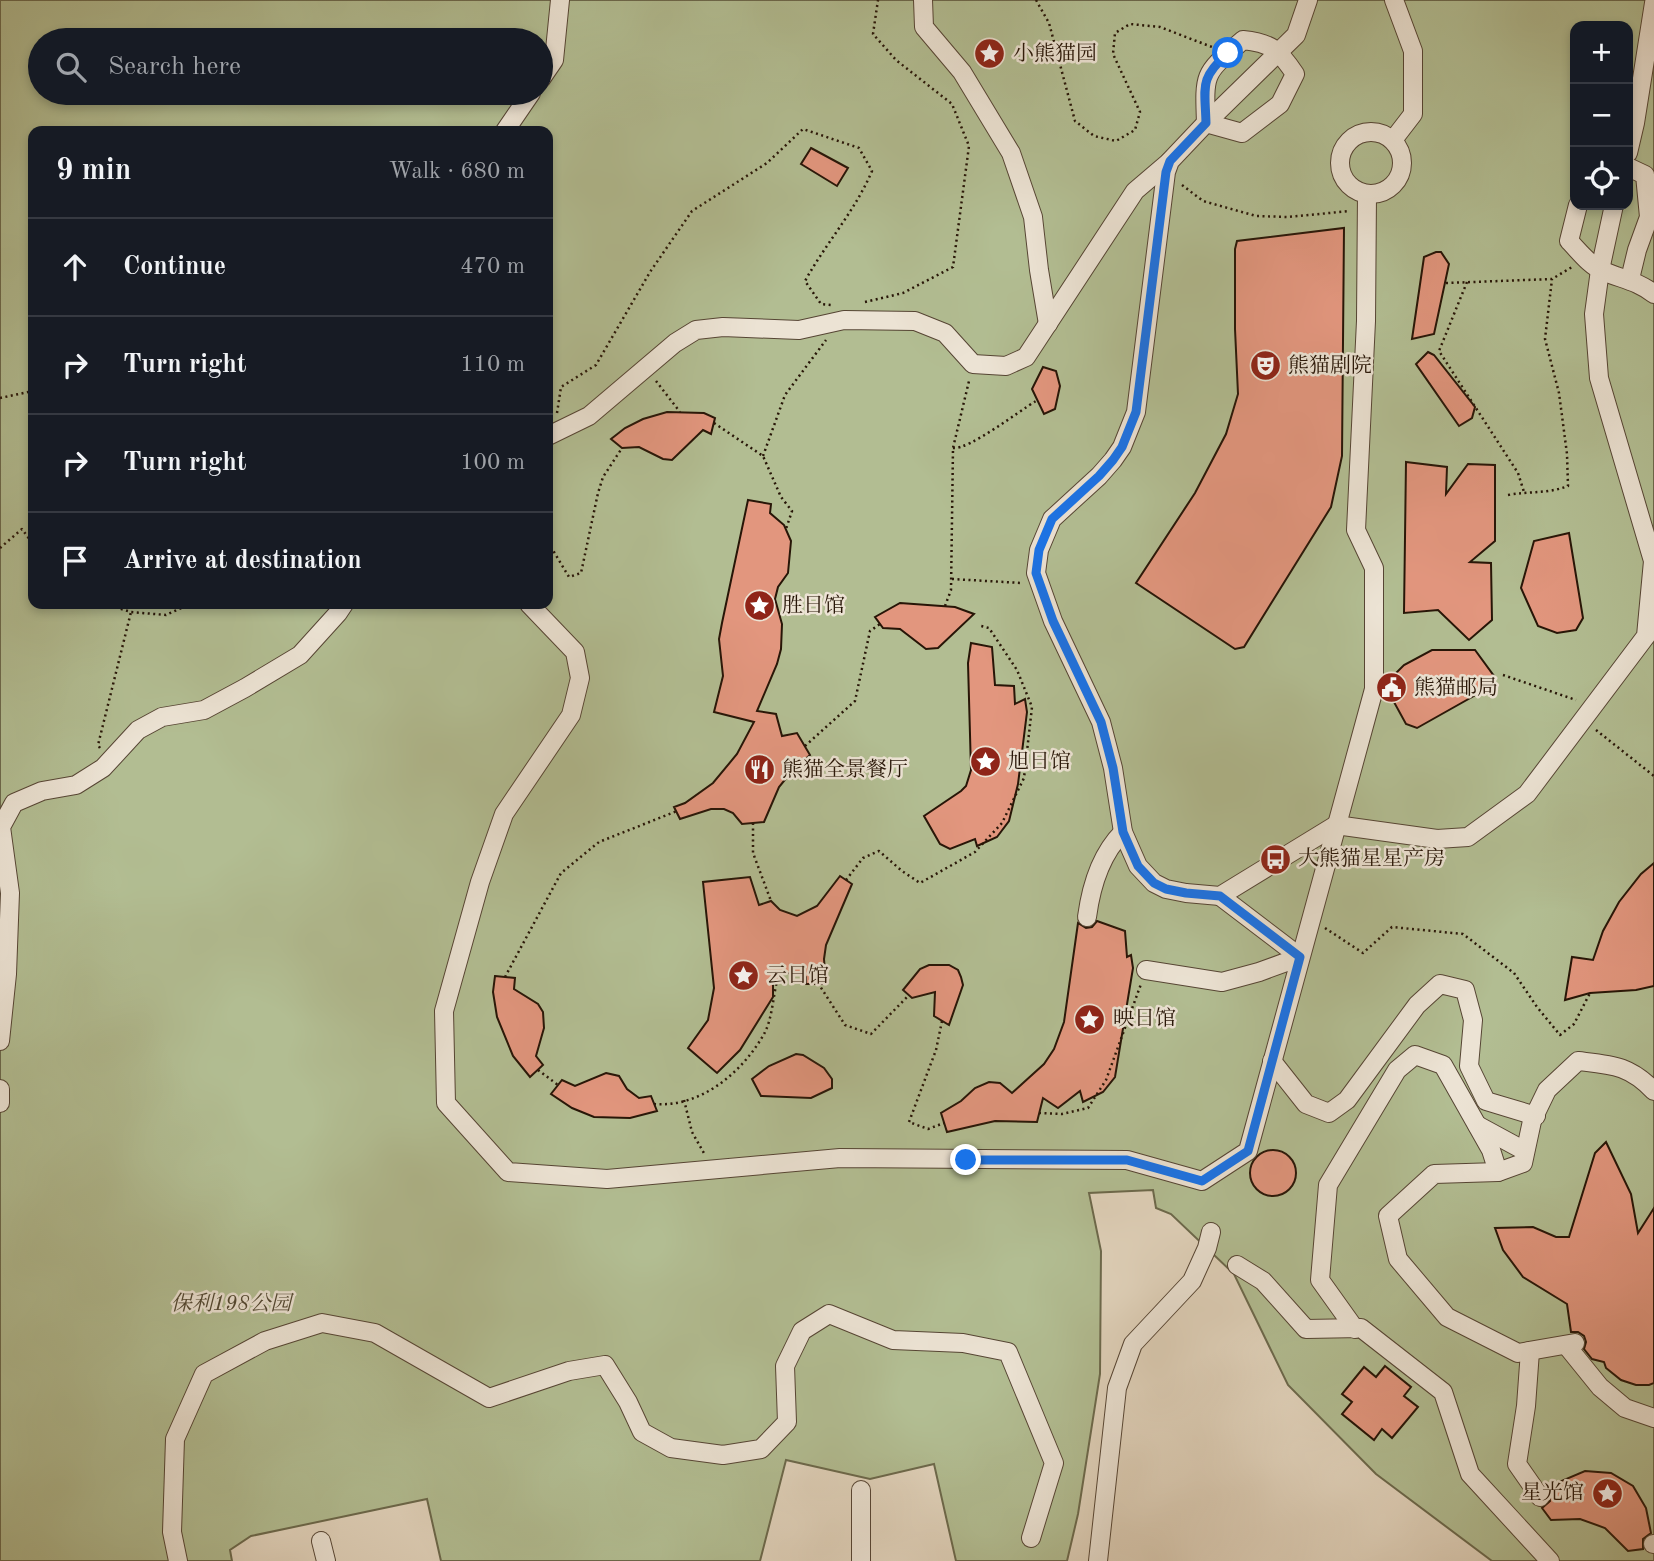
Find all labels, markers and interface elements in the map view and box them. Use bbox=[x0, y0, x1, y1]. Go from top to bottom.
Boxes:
map controls bbox=[1570, 21, 1633, 210]
button: + bbox=[1570, 21, 1633, 84]
search box bbox=[28, 28, 553, 105]
place icon: 小熊猫园 bbox=[973, 37, 1007, 71]
route start bbox=[1212, 37, 1243, 68]
place label: 小熊猫园 bbox=[1013, 42, 1097, 65]
icon: search bbox=[52, 48, 90, 86]
text: Search here bbox=[108, 54, 241, 80]
button: − bbox=[1570, 84, 1633, 147]
button: locate bbox=[1570, 147, 1633, 210]
text: 9 min bbox=[56, 156, 131, 186]
text: Walk · 680 m bbox=[389, 160, 525, 183]
icon: ahead bbox=[56, 248, 94, 286]
text: Continue bbox=[123, 254, 226, 280]
text: 470 m bbox=[460, 255, 525, 278]
icon: right bbox=[56, 346, 94, 384]
theatre icon: 熊猫剧院 bbox=[1248, 349, 1282, 383]
text: Turn right bbox=[123, 352, 246, 378]
text: 110 m bbox=[460, 353, 525, 376]
place label: 熊猫剧院 bbox=[1288, 354, 1372, 377]
icon: right bbox=[56, 444, 94, 482]
text: Turn right bbox=[123, 450, 246, 476]
text: 100 m bbox=[460, 451, 525, 474]
icon: arrive bbox=[56, 542, 94, 580]
text: Arrive at destination bbox=[123, 548, 362, 574]
place icon: 胜日馆 bbox=[742, 589, 776, 623]
place label: 胜日馆 bbox=[782, 594, 845, 617]
public building icon: 熊猫邮局 bbox=[1374, 671, 1408, 705]
place label: 熊猫邮局 bbox=[1414, 676, 1498, 699]
place icon: 旭日馆 bbox=[968, 745, 1002, 779]
place label: 旭日馆 bbox=[1008, 750, 1071, 773]
restaurant icon: 熊猫全景餐厅 bbox=[742, 753, 776, 787]
place label: 熊猫全景餐厅 bbox=[782, 758, 908, 781]
bus stop icon: 大熊猫星星产房 bbox=[1258, 842, 1292, 876]
place label: 大熊猫星星产房 bbox=[1298, 847, 1445, 870]
place icon: 云日馆 bbox=[726, 959, 760, 993]
place label: 云日馆 bbox=[766, 964, 829, 987]
place icon: 映日馆 bbox=[1073, 1002, 1107, 1036]
place label: 映日馆 bbox=[1113, 1007, 1176, 1030]
route end bbox=[950, 1144, 981, 1175]
park label: 保利198公园 bbox=[171, 1292, 294, 1315]
place icon: 星光馆 bbox=[1590, 1476, 1624, 1510]
place label: 星光馆 bbox=[1521, 1481, 1584, 1504]

